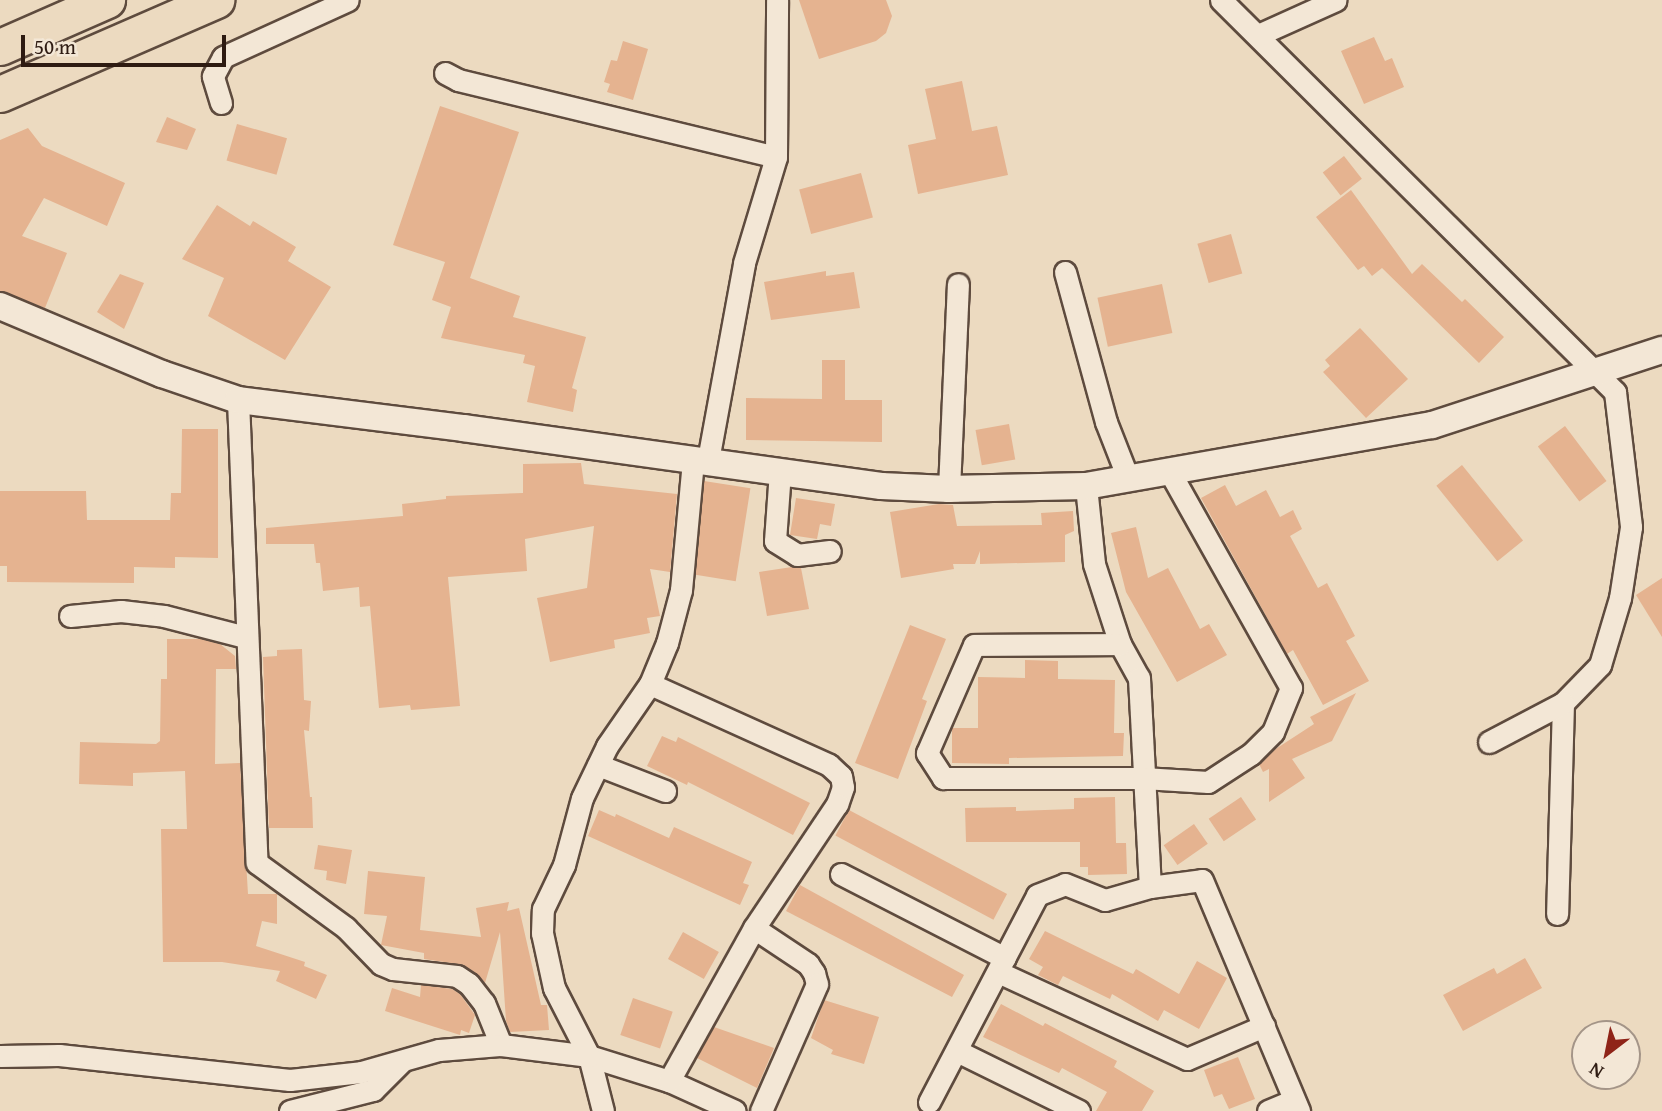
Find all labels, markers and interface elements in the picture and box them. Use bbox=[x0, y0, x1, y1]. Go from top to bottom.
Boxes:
scale bar bbox=[24, 21, 229, 65]
text: 50 m bbox=[34, 31, 76, 62]
north arrow bbox=[1571, 1020, 1641, 1090]
text: N bbox=[1583, 1056, 1609, 1086]

